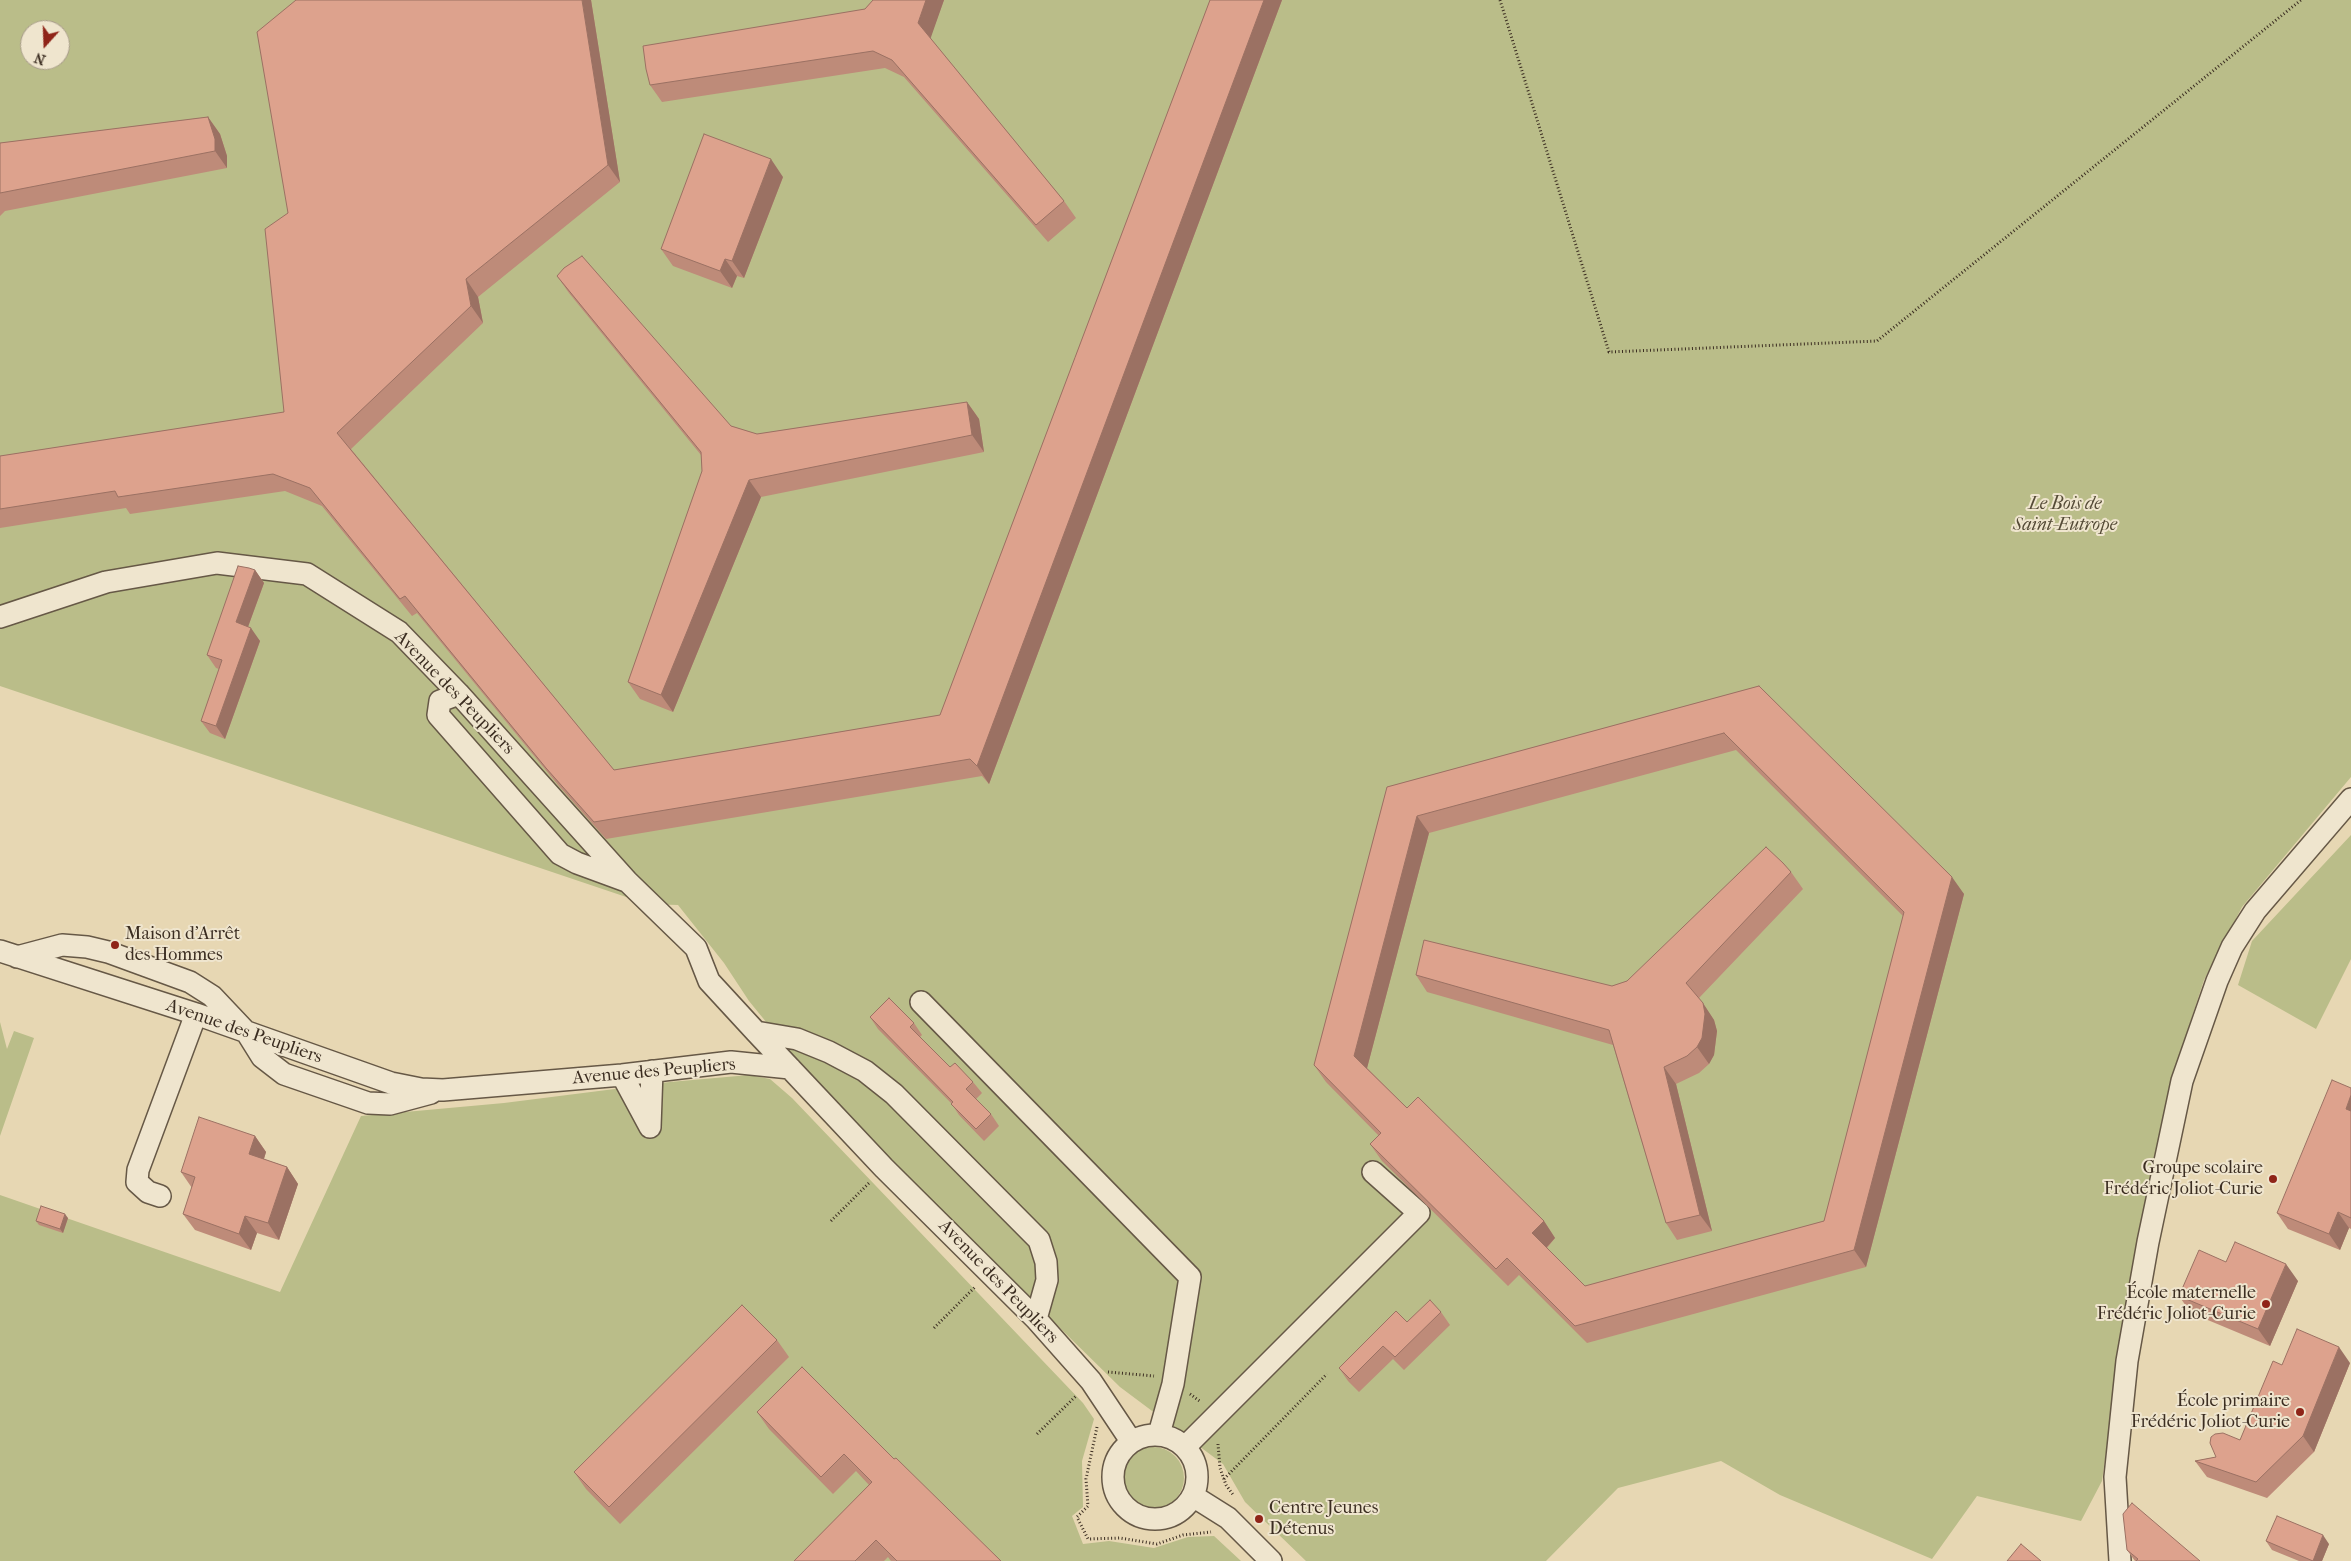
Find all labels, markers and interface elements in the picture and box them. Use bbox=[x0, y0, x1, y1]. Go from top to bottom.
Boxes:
north arrow bbox=[20, 20, 70, 70]
text: N bbox=[32, 49, 48, 68]
park label: Le Bois de Saint-Eutrope bbox=[2013, 494, 2117, 536]
street label: Avenue des Peupliers bbox=[389, 627, 519, 759]
place label: Maison d'Arrêt des Hommes bbox=[125, 924, 240, 966]
marker: Maison d'Arrêt des Hommes bbox=[109, 939, 121, 951]
street label: Avenue des Peupliers bbox=[163, 995, 325, 1069]
street label: Avenue des Peupliers bbox=[572, 1054, 736, 1090]
place label: Groupe scolaire Frédéric Joliot-Curie bbox=[2104, 1158, 2263, 1200]
marker: Groupe scolaire Frédéric Joliot-Curie bbox=[2267, 1173, 2279, 1185]
street label: Avenue des Peupliers bbox=[933, 1216, 1063, 1348]
place label: École maternelle Frédéric Joliot-Curie bbox=[2097, 1283, 2256, 1326]
marker: École maternelle Frédéric Joliot-Curie bbox=[2260, 1298, 2272, 1310]
place label: École primaire Frédéric Joliot-Curie bbox=[2131, 1391, 2290, 1434]
marker: École primaire Frédéric Joliot-Curie bbox=[2294, 1406, 2306, 1418]
place label: Centre Jeunes Détenus bbox=[1269, 1498, 1378, 1540]
marker: Centre Jeunes Détenus bbox=[1253, 1513, 1265, 1525]

